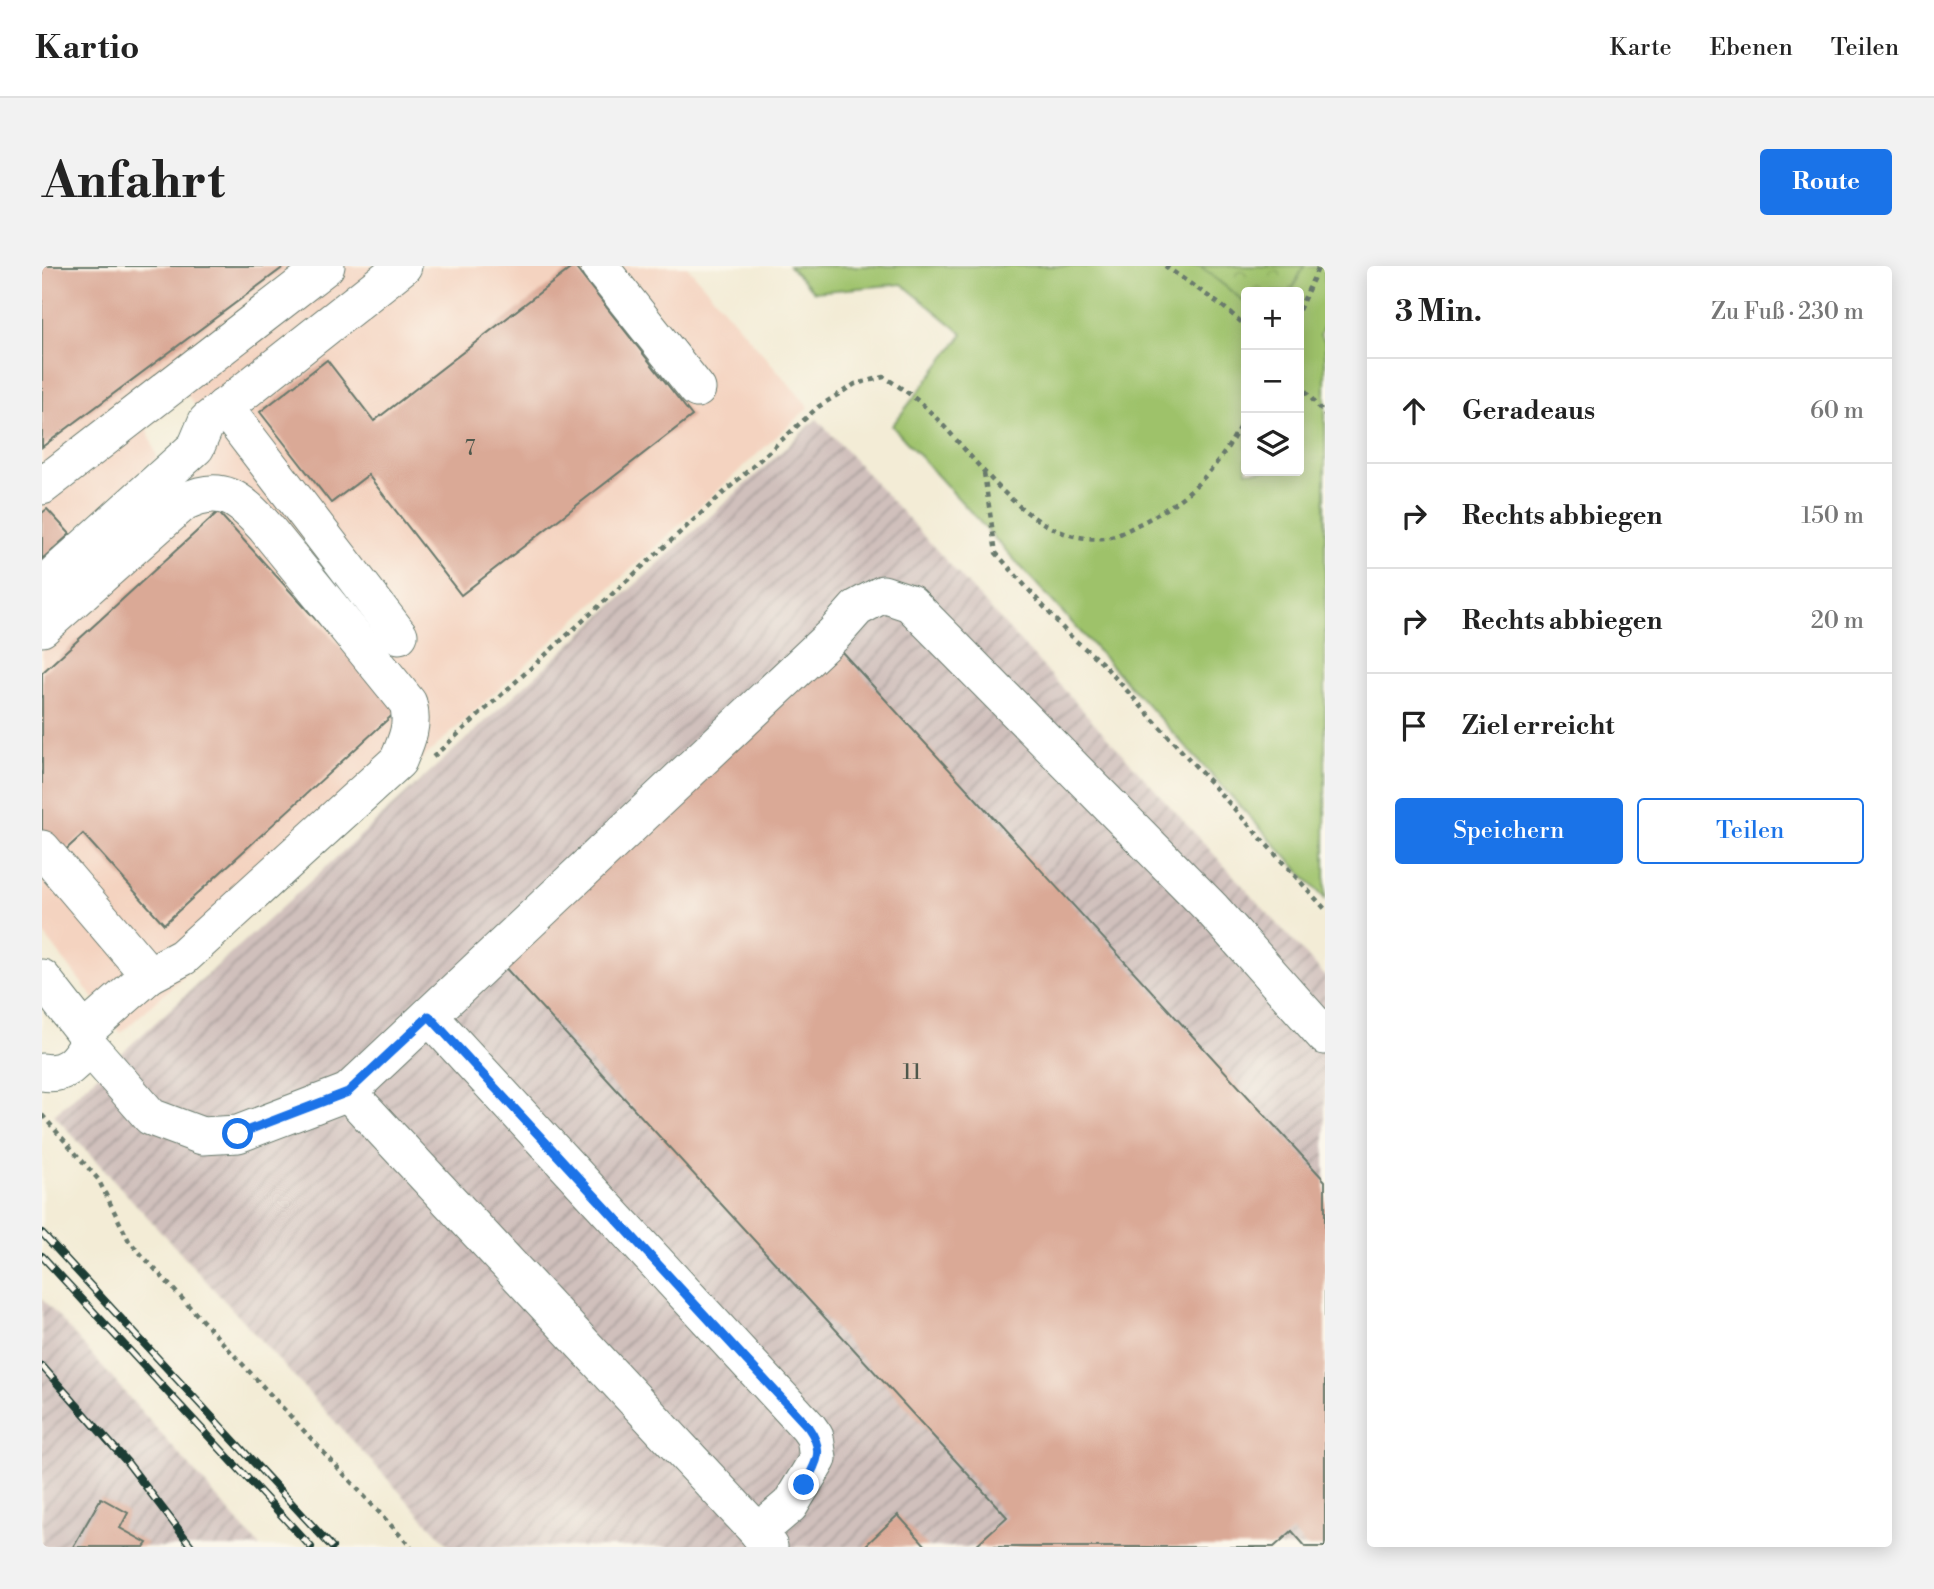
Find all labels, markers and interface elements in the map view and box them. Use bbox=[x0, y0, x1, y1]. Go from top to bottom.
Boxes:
text: Kartio bbox=[35, 28, 139, 69]
text: Karte bbox=[1610, 33, 1672, 63]
text: Ebenen bbox=[1710, 33, 1793, 63]
text: Teilen bbox=[1831, 33, 1899, 63]
button: Route bbox=[1760, 149, 1892, 215]
text: Anfahrt bbox=[42, 152, 225, 213]
map controls bbox=[1241, 287, 1304, 476]
button: + bbox=[1241, 287, 1304, 350]
text: 3 Min. bbox=[1395, 293, 1482, 331]
text: Zu Fuß · 230 m bbox=[1711, 298, 1864, 326]
button: − bbox=[1241, 350, 1304, 413]
icon: ahead bbox=[1395, 392, 1433, 430]
text: Geradeaus bbox=[1462, 395, 1595, 427]
text: 60 m bbox=[1810, 397, 1864, 425]
button: layers bbox=[1241, 413, 1304, 476]
house number: 7 bbox=[465, 436, 476, 462]
icon: right bbox=[1395, 497, 1433, 535]
text: Rechts abbiegen bbox=[1462, 500, 1662, 532]
text: 150 m bbox=[1801, 502, 1864, 530]
icon: right bbox=[1395, 602, 1433, 640]
text: Rechts abbiegen bbox=[1462, 605, 1662, 637]
text: 20 m bbox=[1811, 607, 1864, 635]
icon: arrive bbox=[1395, 707, 1433, 745]
text: Ziel erreicht bbox=[1462, 710, 1614, 742]
button: Speichern bbox=[1395, 798, 1623, 864]
button: Teilen bbox=[1637, 798, 1864, 864]
house number: 11 bbox=[903, 1060, 921, 1086]
route start bbox=[222, 1118, 253, 1149]
route end bbox=[788, 1469, 819, 1500]

